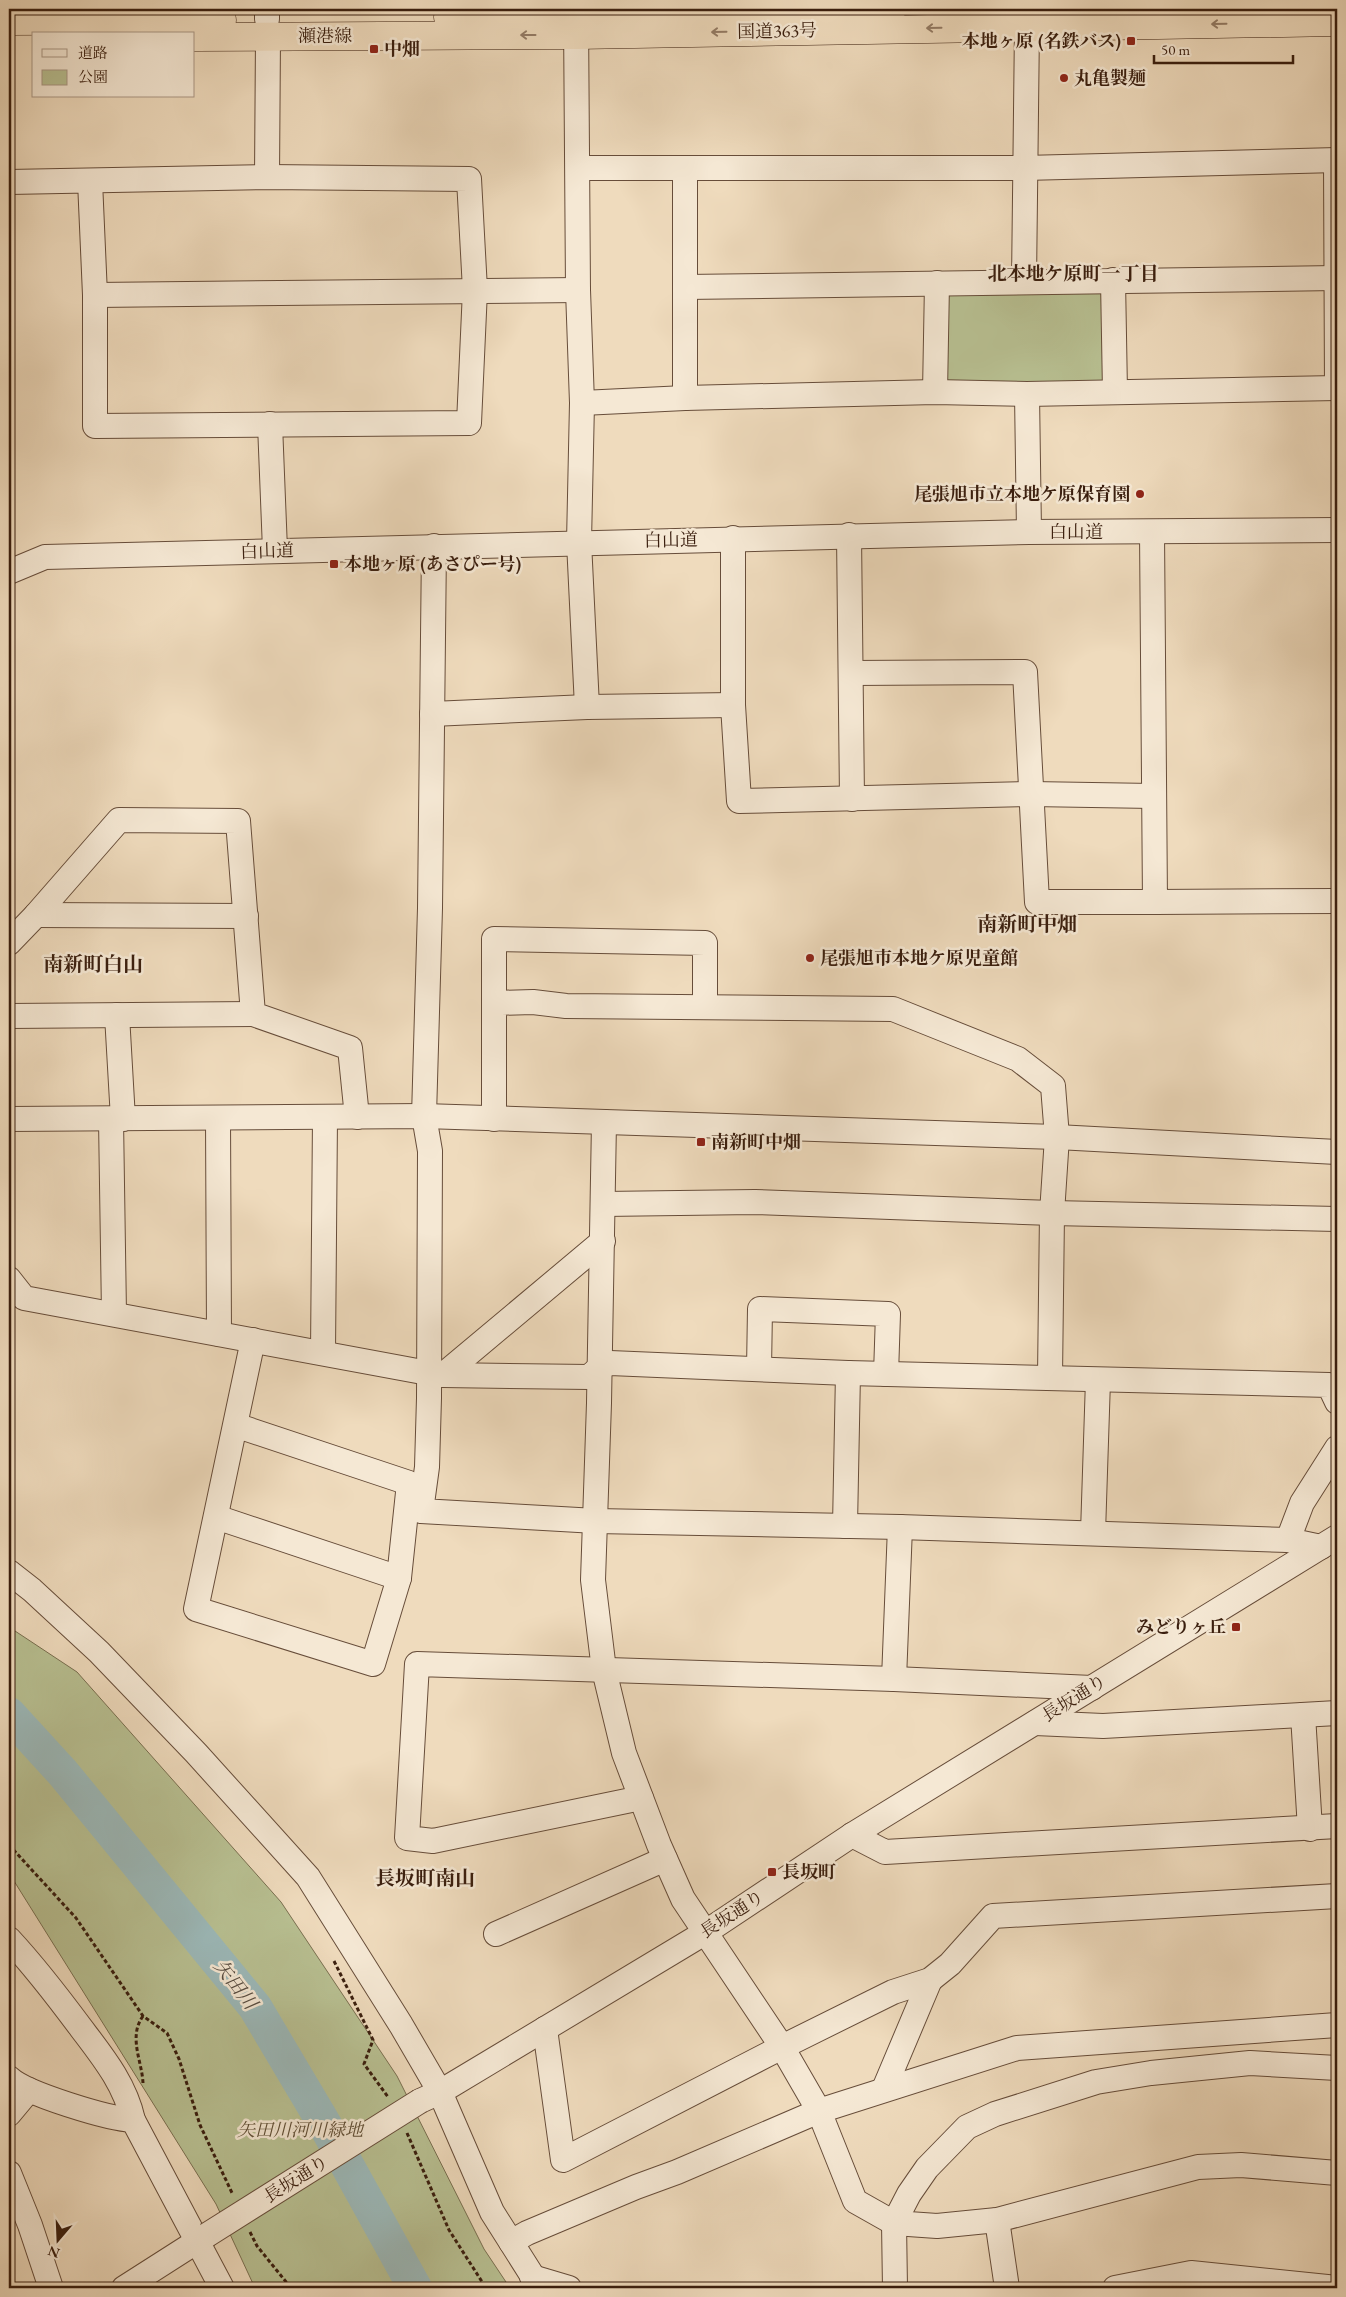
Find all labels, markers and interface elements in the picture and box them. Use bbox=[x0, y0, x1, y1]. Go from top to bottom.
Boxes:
street label: 国道363号 bbox=[737, 18, 817, 43]
one-way arrow bbox=[1211, 19, 1227, 29]
one-way arrow bbox=[926, 23, 942, 33]
street label: 瀬港線 bbox=[298, 24, 352, 47]
one-way arrow bbox=[711, 27, 727, 37]
place label: 本地ヶ原 (名鉄バス) bbox=[962, 29, 1121, 52]
one-way arrow bbox=[520, 30, 536, 40]
legend bbox=[32, 32, 195, 98]
scale bar bbox=[1154, 32, 1292, 64]
marker: 本地ヶ原 (名鉄バス) bbox=[1125, 35, 1137, 47]
place label: 中畑 bbox=[384, 37, 420, 60]
text: 50 m bbox=[1161, 40, 1190, 59]
text: 道路 bbox=[78, 43, 108, 62]
marker: 中畑 bbox=[368, 43, 380, 55]
place label: 丸亀製麺 bbox=[1074, 66, 1146, 89]
text: 公園 bbox=[78, 67, 108, 86]
marker: 丸亀製麺 bbox=[1058, 72, 1070, 84]
district label: 北本地ケ原町一丁目 bbox=[987, 261, 1159, 286]
place label: 尾張旭市立本地ケ原保育園 bbox=[914, 482, 1130, 505]
marker: 尾張旭市立本地ケ原保育園 bbox=[1134, 488, 1146, 500]
street label: 白山道 bbox=[1049, 520, 1103, 543]
street label: 白山道 bbox=[644, 528, 698, 551]
street label: 白山道 bbox=[240, 538, 294, 563]
place label: 本地ヶ原 (あさぴー号) bbox=[344, 552, 521, 575]
marker: 本地ヶ原 (あさぴー号) bbox=[328, 558, 340, 570]
district label: 南新町中畑 bbox=[977, 911, 1077, 937]
place label: 尾張旭市本地ケ原児童館 bbox=[820, 946, 1018, 969]
district label: 南新町白山 bbox=[43, 951, 143, 977]
marker: 尾張旭市本地ケ原児童館 bbox=[804, 952, 816, 964]
place label: 南新町中畑 bbox=[711, 1130, 801, 1153]
marker: 南新町中畑 bbox=[695, 1136, 707, 1148]
place label: みどりヶ丘 bbox=[1136, 1615, 1226, 1638]
marker: みどりヶ丘 bbox=[1230, 1621, 1242, 1633]
street label: 長坂通り bbox=[1037, 1669, 1110, 1726]
place label: 長坂町 bbox=[782, 1860, 836, 1883]
district label: 長坂町南山 bbox=[375, 1865, 475, 1891]
marker: 長坂町 bbox=[766, 1866, 778, 1878]
street label: 長坂通り bbox=[695, 1884, 768, 1943]
water label: 矢田川 bbox=[208, 1954, 264, 2016]
park label: 矢田川河川緑地 bbox=[237, 2118, 365, 2141]
street label: 長坂通り bbox=[259, 2150, 332, 2207]
north arrow bbox=[32, 2214, 82, 2264]
text: N bbox=[45, 2242, 62, 2263]

